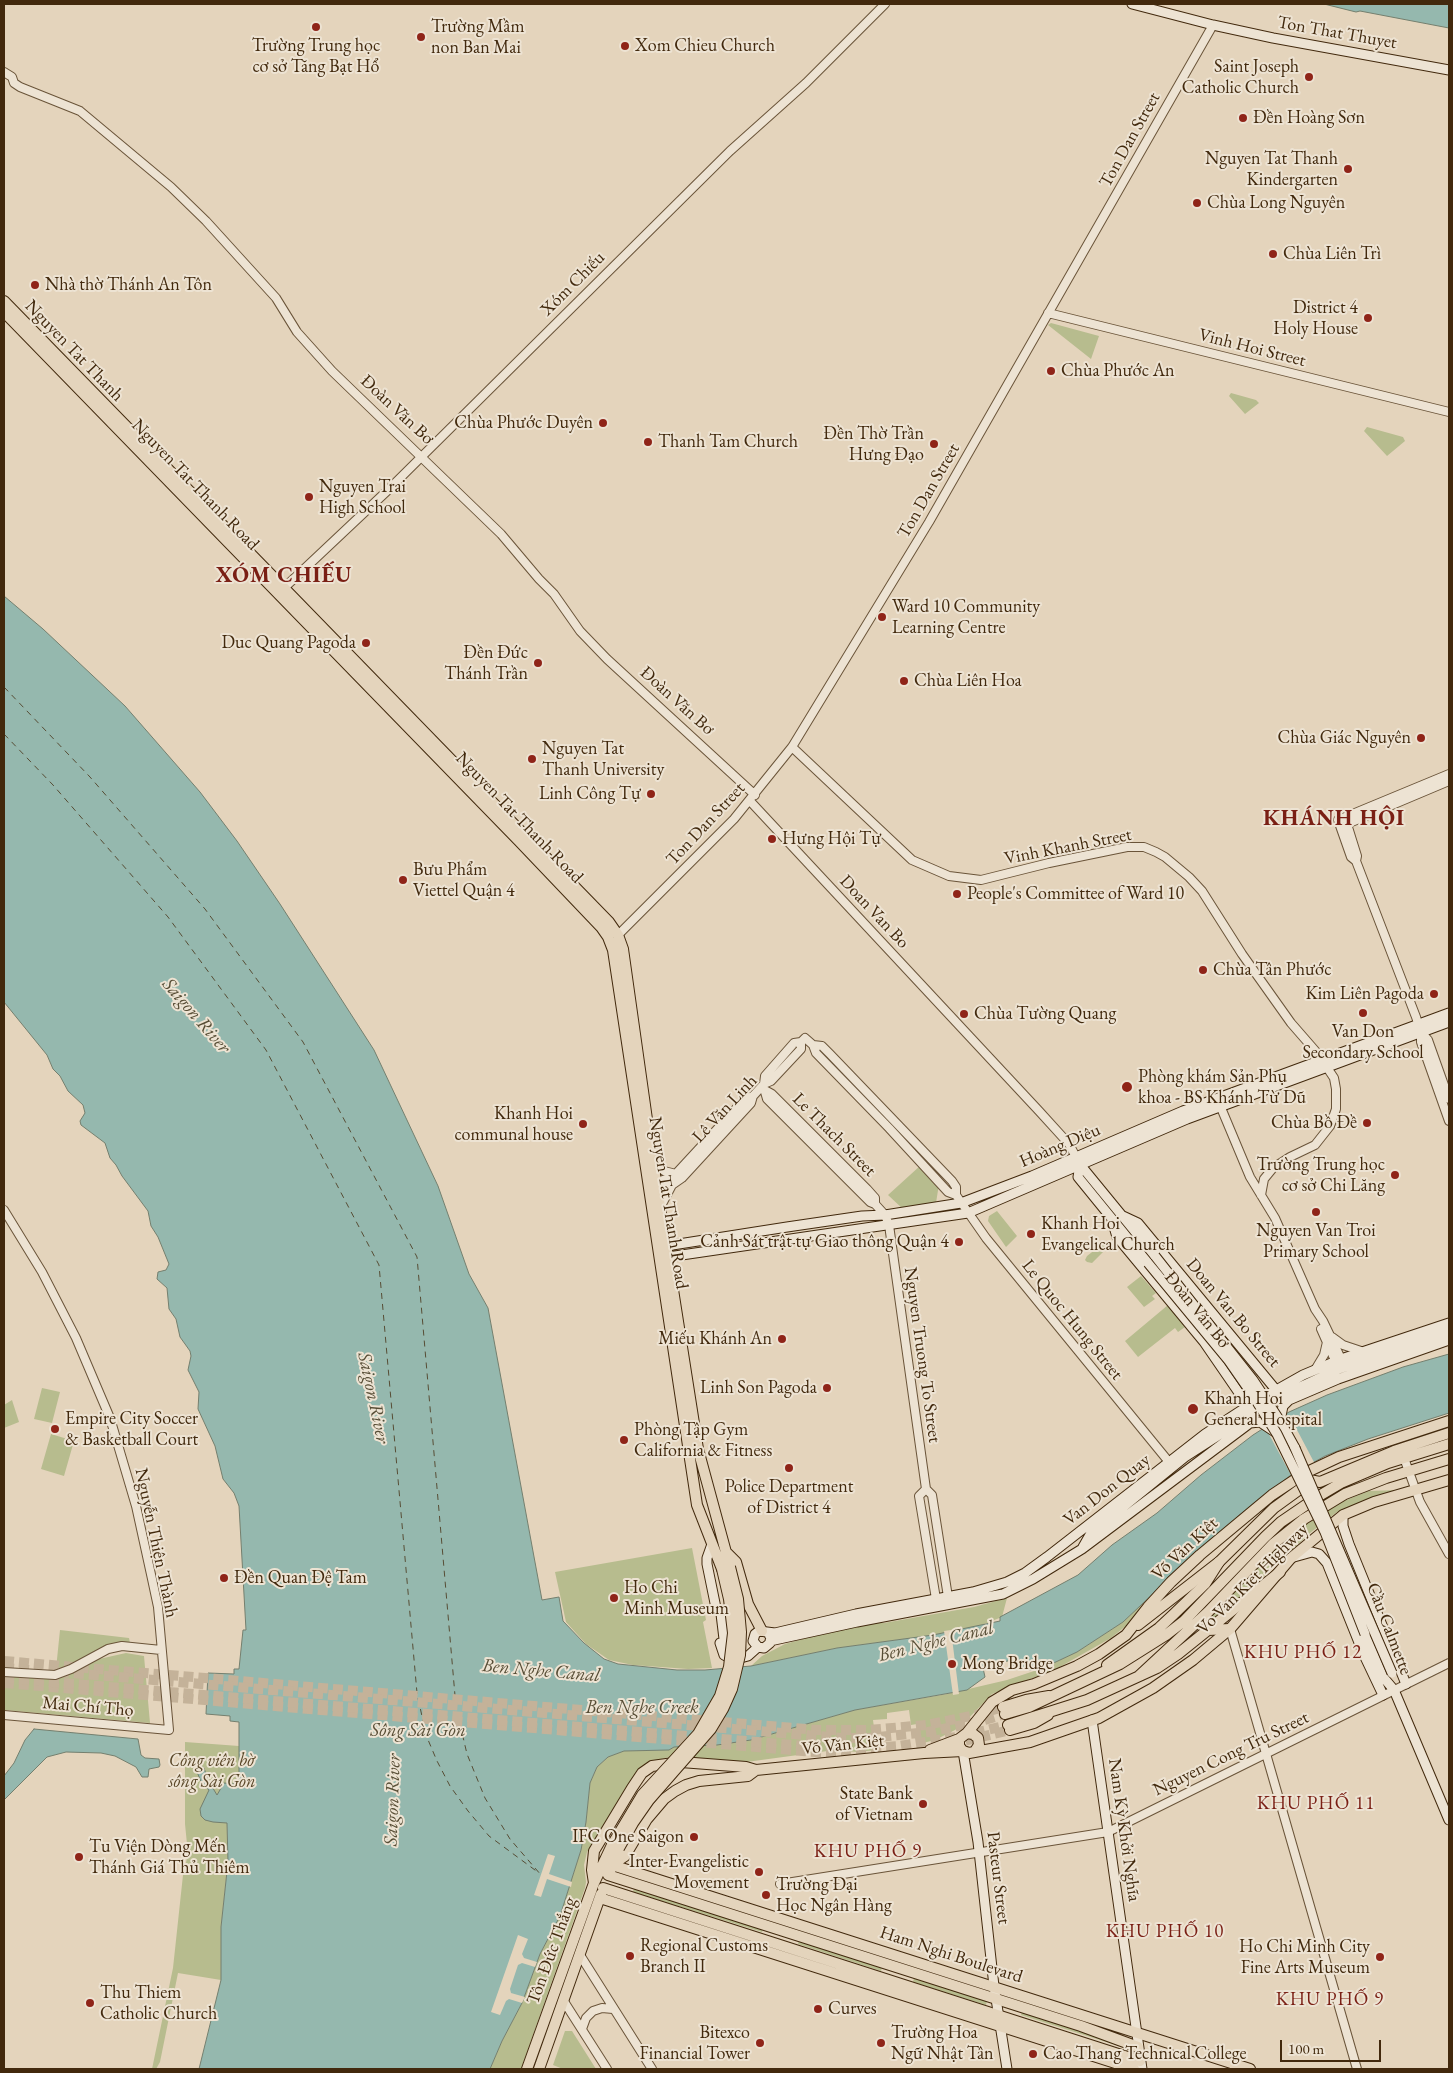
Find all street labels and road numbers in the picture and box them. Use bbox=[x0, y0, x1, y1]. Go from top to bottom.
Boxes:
street label: Ton That Thuyet bbox=[1276, 12, 1398, 54]
street label: Ton Dan Street bbox=[1095, 89, 1165, 191]
street label: Xóm Chiếu bbox=[536, 247, 610, 321]
street label: Nguyen Tat Thanh bbox=[20, 296, 128, 406]
street label: Vinh Hoi Street bbox=[1196, 324, 1308, 372]
street label: Đoàn Văn Bơ bbox=[356, 371, 438, 449]
street label: Nguyen Tat Thanh Road bbox=[127, 415, 263, 555]
street label: Ton Dan Street bbox=[893, 440, 965, 542]
street label: Đoàn Văn Bơ bbox=[635, 662, 719, 740]
street label: Nguyen Tat Thanh Road bbox=[451, 748, 587, 888]
street label: Ton Dan Street bbox=[662, 778, 750, 870]
street label: Vinh Khanh Street bbox=[1003, 824, 1133, 870]
street label: Doan Van Bo bbox=[835, 871, 913, 953]
street label: Lê Văn Linh bbox=[688, 1070, 762, 1148]
street label: Le Thach Street bbox=[788, 1089, 880, 1181]
street label: Nguyen Tat Thanh Road bbox=[644, 1115, 692, 1291]
street label: Hoàng Diệu bbox=[1016, 1119, 1104, 1173]
street label: Doan Van Bo Street bbox=[1181, 1254, 1285, 1372]
street label: Le Quoc Hung Street bbox=[1017, 1255, 1127, 1385]
street label: Nguyen Truong To Street bbox=[899, 1266, 945, 1444]
street label: Đoàn Văn Bơ bbox=[1159, 1267, 1235, 1353]
street label: Van Don Quay bbox=[1059, 1449, 1155, 1531]
street label: Nguyễn Thiện Thành bbox=[130, 1466, 182, 1620]
street label: Võ Văn Kiệt bbox=[1147, 1513, 1223, 1585]
street label: Vo Van Kiet Highway bbox=[1193, 1519, 1313, 1639]
street label: Cầu Calmette bbox=[1362, 1580, 1416, 1678]
street label: Mai Chí Thọ bbox=[42, 1692, 134, 1722]
street label: Nguyen Cong Tru Street bbox=[1150, 1707, 1312, 1801]
street label: Võ Văn Kiệt bbox=[801, 1730, 885, 1760]
street label: Nam Kỳ Khởi Nghĩa bbox=[1103, 1757, 1145, 1903]
street label: Pasteur Street bbox=[982, 1830, 1014, 1926]
street label: Tôn Ðức Thắng bbox=[523, 1894, 581, 2008]
street label: Ham Nghi Boulevard bbox=[877, 1922, 1025, 1988]

